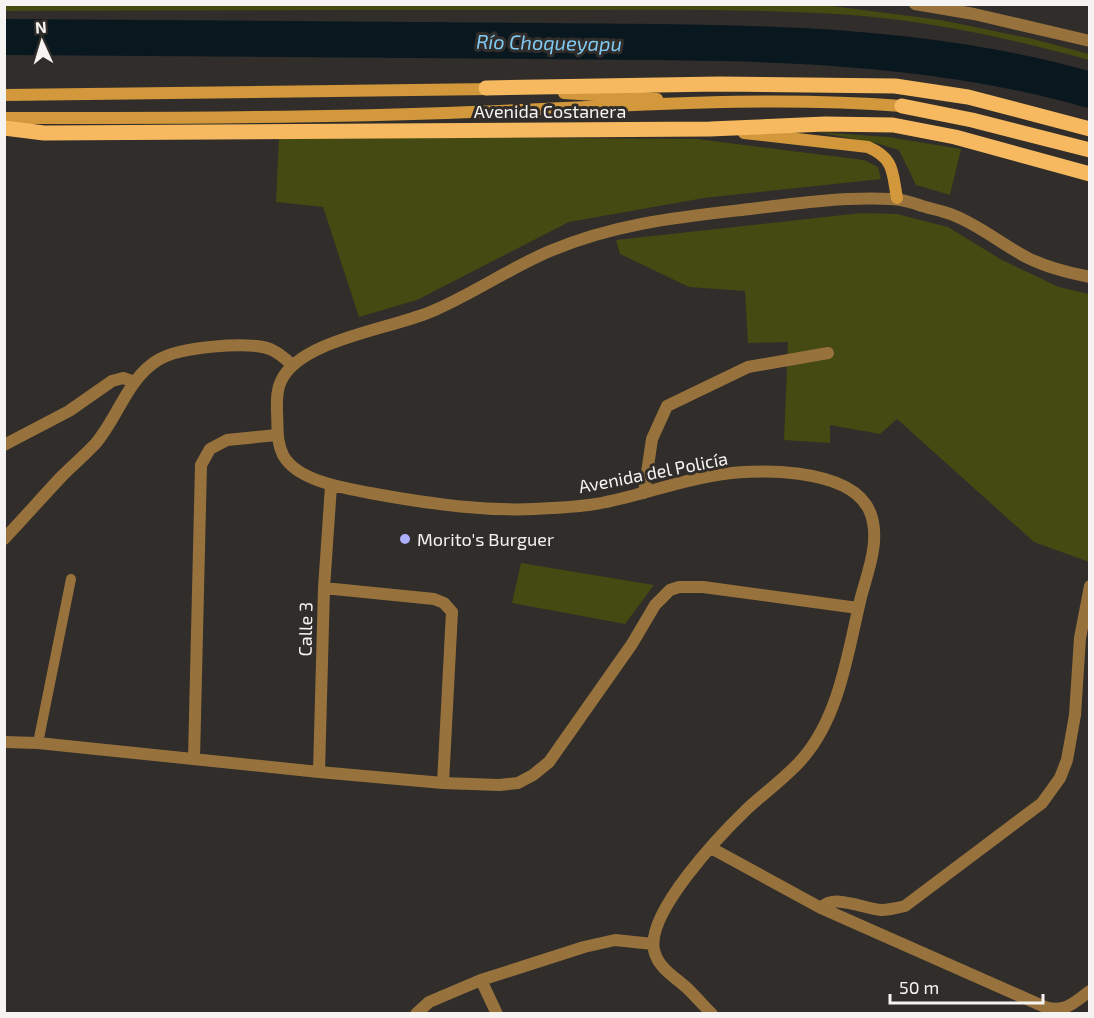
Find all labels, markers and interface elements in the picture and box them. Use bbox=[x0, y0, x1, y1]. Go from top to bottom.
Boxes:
north arrow bbox=[12, 12, 72, 72]
text: N bbox=[34, 17, 47, 36]
water label: Río Choqueyapu bbox=[476, 29, 622, 56]
street label: Avenida Costanera bbox=[474, 100, 626, 122]
street label: Avenida del Policía bbox=[576, 447, 730, 497]
place label: Morito's Burguer bbox=[417, 528, 554, 550]
marker: Morito's Burguer bbox=[398, 532, 412, 546]
street label: Calle 3 bbox=[294, 602, 316, 656]
scale bar bbox=[890, 967, 1043, 1005]
text: 50 m bbox=[899, 976, 939, 998]

